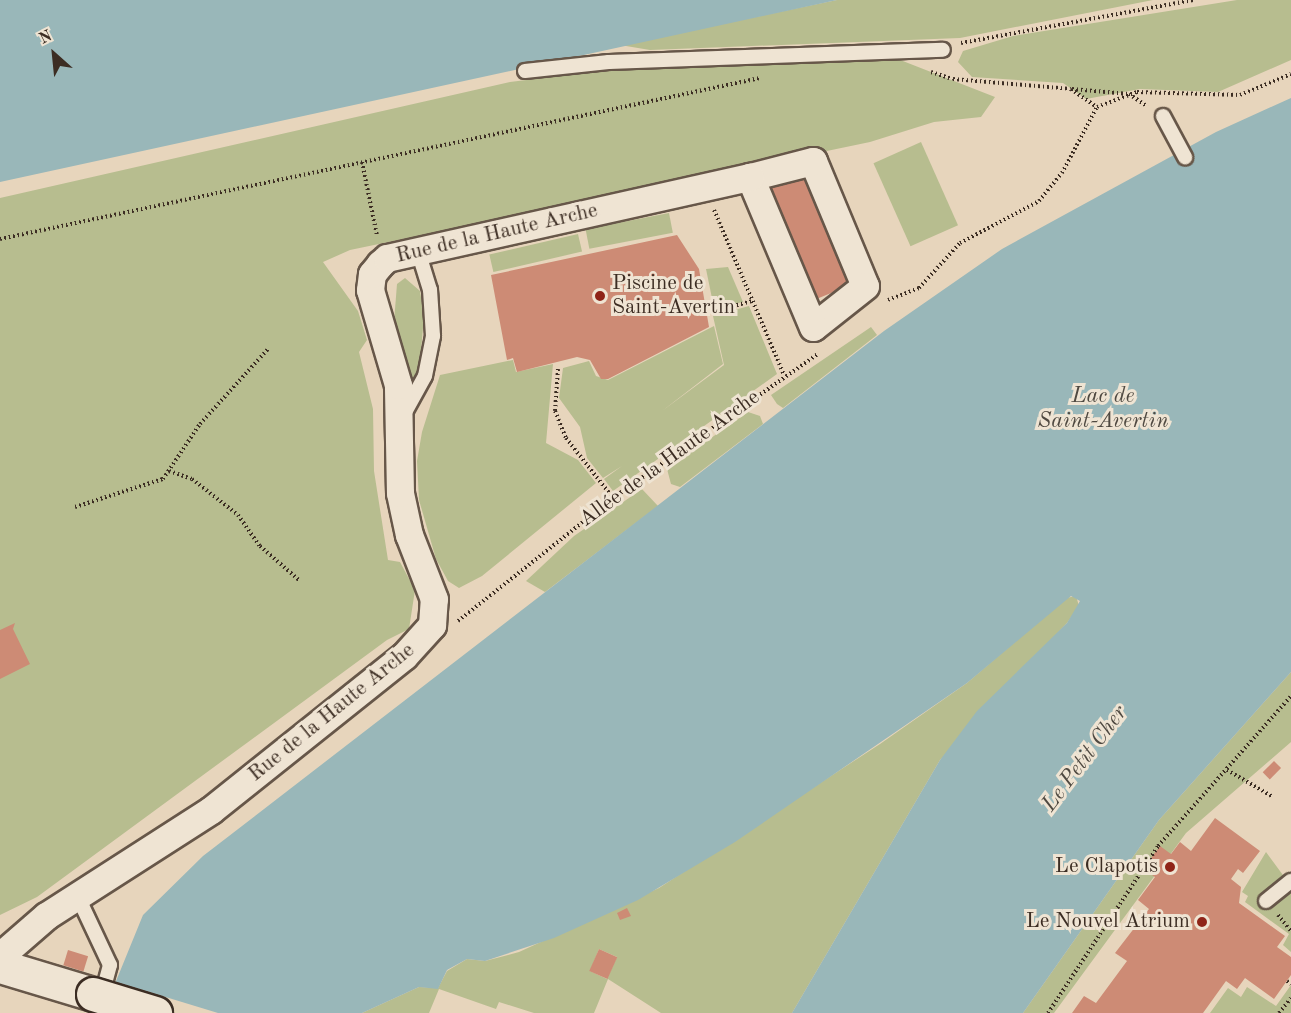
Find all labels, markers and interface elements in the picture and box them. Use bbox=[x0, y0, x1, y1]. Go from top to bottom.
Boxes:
north arrow bbox=[24, 24, 84, 84]
text: N bbox=[37, 28, 55, 48]
street label: Rue de la Haute Arche bbox=[394, 199, 600, 269]
place label: Piscine de Saint-Avertin bbox=[612, 271, 735, 321]
marker: Piscine de Saint-Avertin bbox=[593, 289, 607, 303]
water label: Lac de Saint-Avertin bbox=[1038, 383, 1168, 434]
street label: Allée de la Haute Arche bbox=[575, 385, 765, 533]
street label: Rue de la Haute Arche bbox=[244, 638, 420, 788]
water label: Le Petit Cher bbox=[1037, 701, 1133, 817]
place label: Le Clapotis bbox=[1055, 854, 1158, 880]
marker: Le Clapotis bbox=[1163, 860, 1177, 874]
place label: Le Nouvel Atrium bbox=[1026, 909, 1190, 935]
marker: Le Nouvel Atrium bbox=[1195, 915, 1209, 929]

